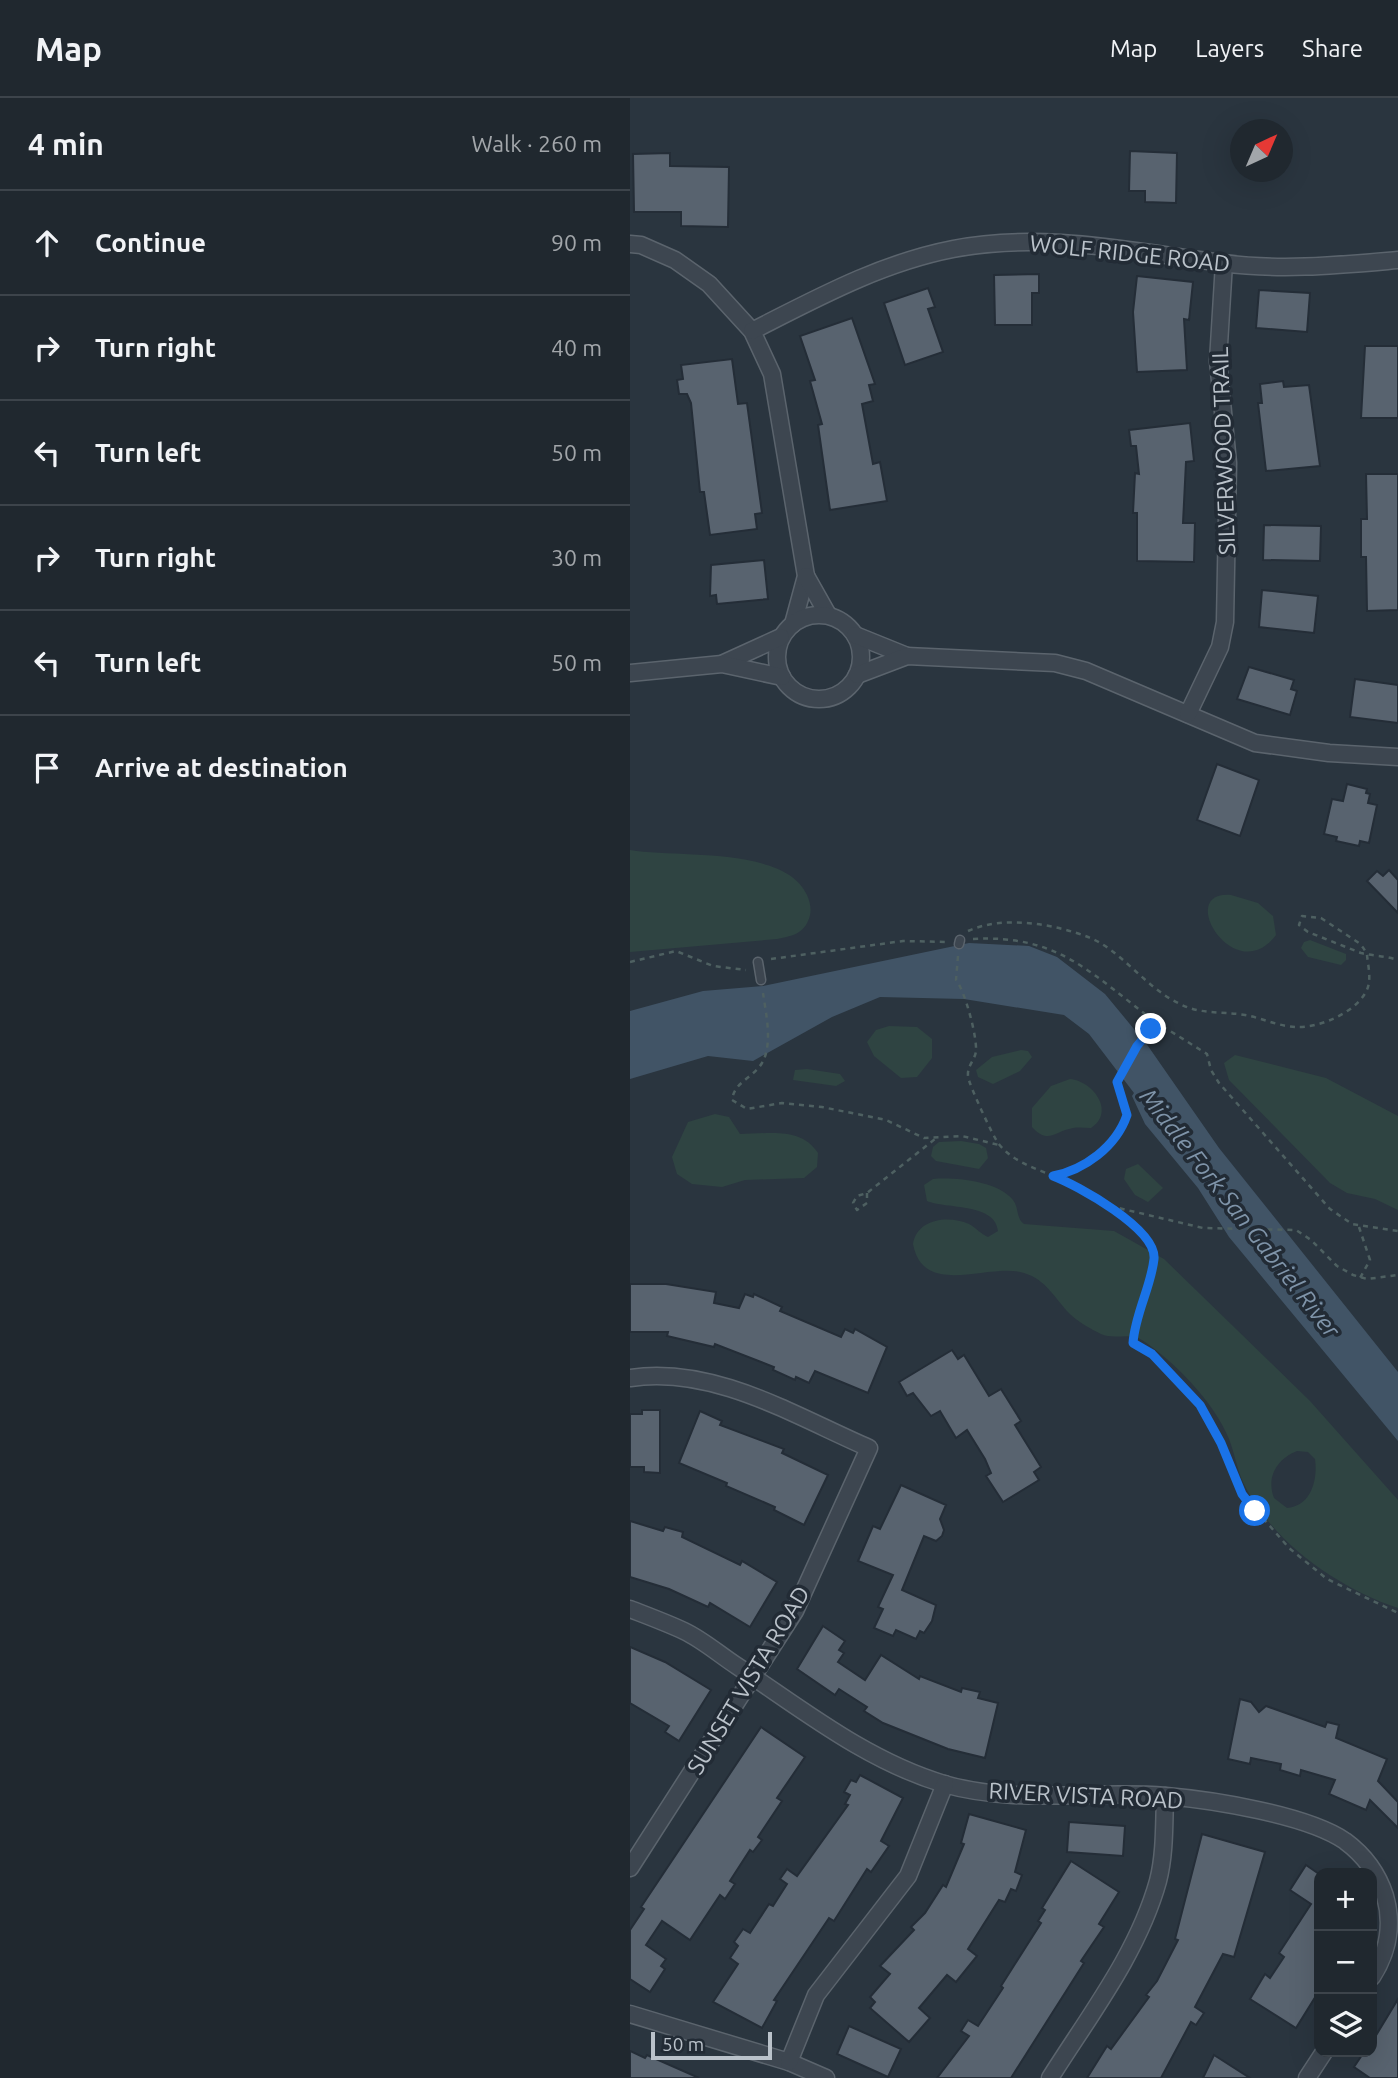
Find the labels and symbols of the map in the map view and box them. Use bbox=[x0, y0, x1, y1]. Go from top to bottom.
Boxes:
north arrow bbox=[1230, 119, 1293, 182]
street label: WOLF RIDGE ROAD bbox=[1029, 230, 1231, 276]
street label: SILVERWOOD TRAIL bbox=[1207, 346, 1239, 555]
route end bbox=[1135, 1013, 1166, 1044]
water label: Middle Fork San Gabriel River bbox=[1134, 1083, 1346, 1343]
route start bbox=[1239, 1495, 1270, 1526]
street label: SUNSET VISTA ROAD bbox=[682, 1582, 814, 1778]
street label: RIVER VISTA ROAD bbox=[988, 1777, 1184, 1813]
scale bar bbox=[651, 2029, 772, 2061]

